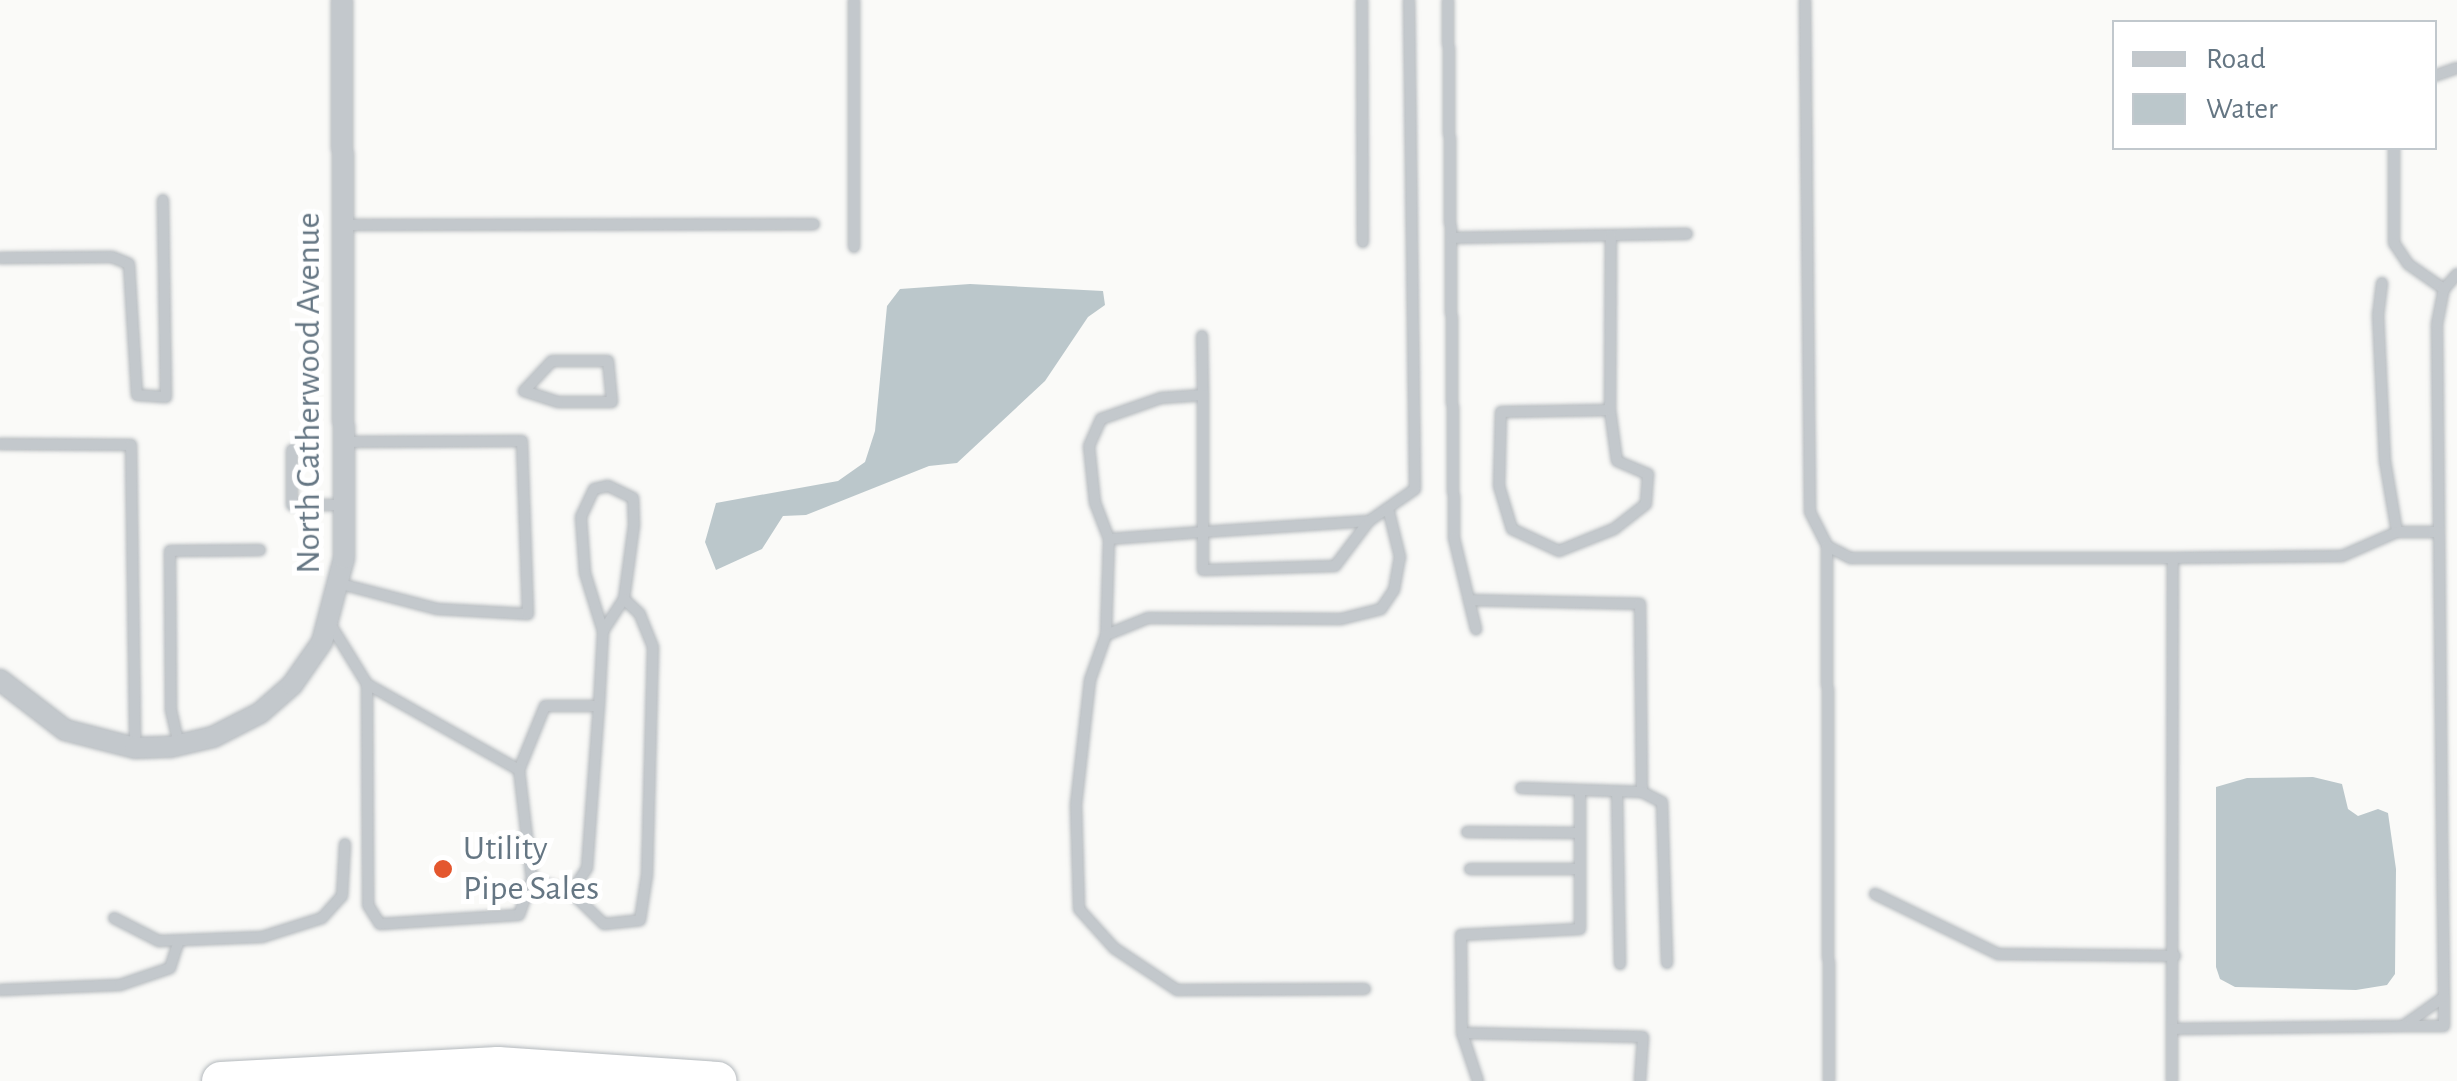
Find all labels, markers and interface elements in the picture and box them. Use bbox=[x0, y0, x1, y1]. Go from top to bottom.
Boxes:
legend bbox=[2112, 20, 2437, 150]
text: Road bbox=[2206, 44, 2266, 74]
text: Water bbox=[2206, 94, 2278, 124]
street label: North Catherwood Avenue bbox=[288, 212, 330, 574]
place label: Utility Pipe Sales bbox=[463, 828, 599, 910]
marker: Utility Pipe Sales bbox=[432, 858, 454, 880]

